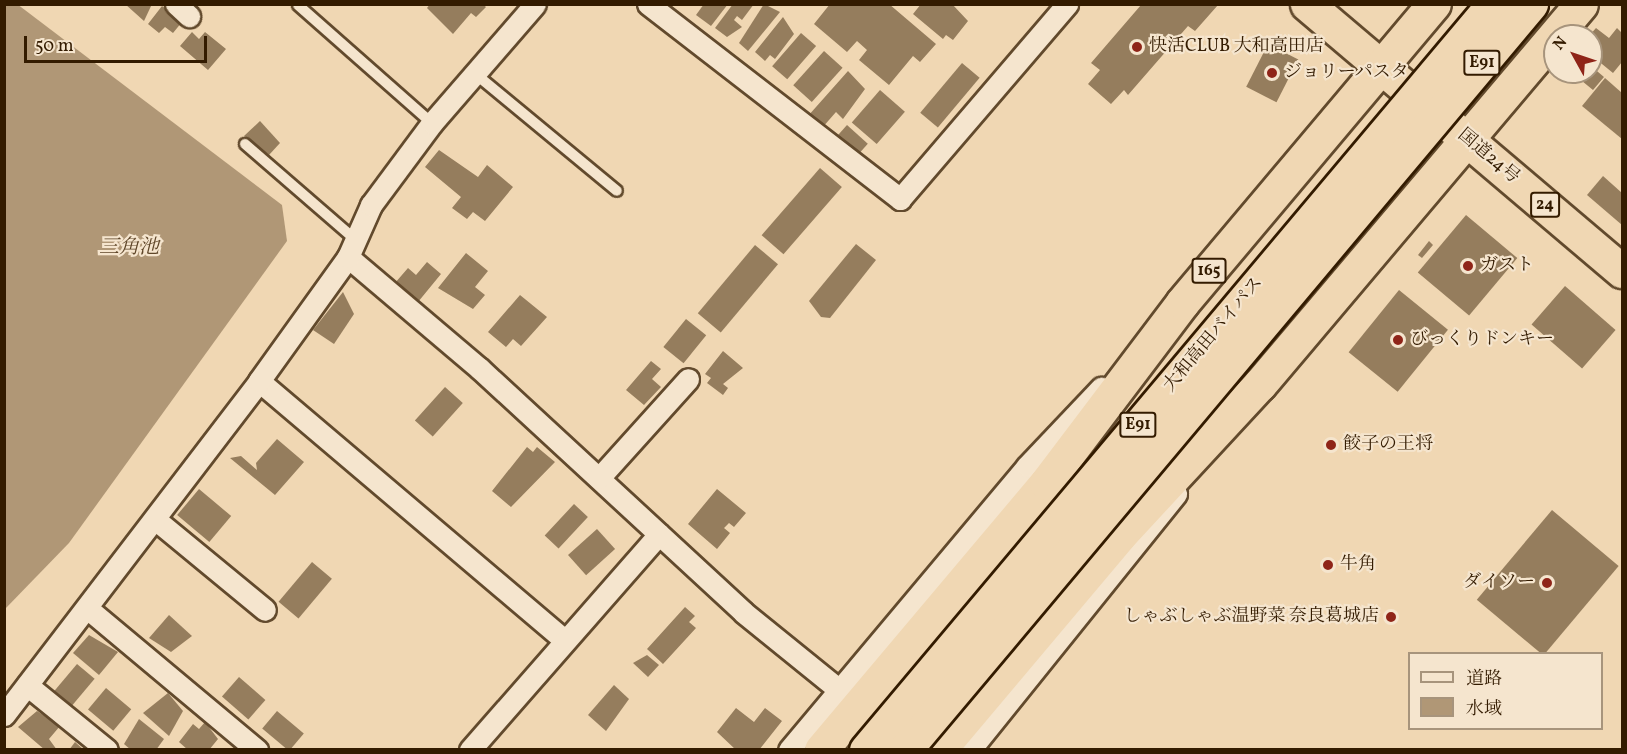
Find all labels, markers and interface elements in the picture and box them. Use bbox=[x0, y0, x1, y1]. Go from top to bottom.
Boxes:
scale bar bbox=[27, 24, 210, 62]
north arrow bbox=[1543, 24, 1603, 84]
text: N bbox=[1549, 32, 1573, 55]
text: 50 m bbox=[35, 34, 74, 59]
place label: 快活CLUB 大和高田店 bbox=[1149, 36, 1324, 58]
marker: 快活CLUB 大和高田店 bbox=[1130, 40, 1144, 54]
road number: E91 bbox=[1462, 50, 1502, 76]
place label: ジョリーパスタ bbox=[1284, 62, 1410, 84]
marker: ジョリーパスタ bbox=[1265, 66, 1279, 80]
street label: 国道24号 bbox=[1453, 125, 1523, 189]
road number: 24 bbox=[1530, 192, 1560, 218]
water label: 三角池 bbox=[99, 236, 159, 260]
place label: ガスト bbox=[1480, 255, 1534, 277]
road number: 165 bbox=[1191, 258, 1227, 284]
marker: ガスト bbox=[1461, 259, 1475, 273]
street label: 大和高田バイパス bbox=[1159, 273, 1269, 397]
place label: びっくりドンキー bbox=[1410, 329, 1554, 351]
marker: びっくりドンキー bbox=[1391, 333, 1405, 347]
road number: E91 bbox=[1118, 412, 1158, 438]
place label: 餃子の王将 bbox=[1343, 434, 1433, 456]
marker: 餃子の王将 bbox=[1324, 438, 1338, 452]
place label: 牛角 bbox=[1340, 554, 1376, 576]
marker: 牛角 bbox=[1321, 558, 1335, 572]
place label: ダイソー bbox=[1463, 572, 1535, 594]
marker: ダイソー bbox=[1540, 576, 1554, 590]
place label: しゃぶしゃぶ温野菜 奈良葛城店 bbox=[1123, 606, 1379, 628]
marker: しゃぶしゃぶ温野菜 奈良葛城店 bbox=[1384, 610, 1398, 624]
legend bbox=[1408, 652, 1603, 730]
text: 道路 bbox=[1466, 667, 1502, 692]
text: 水域 bbox=[1466, 697, 1502, 722]

